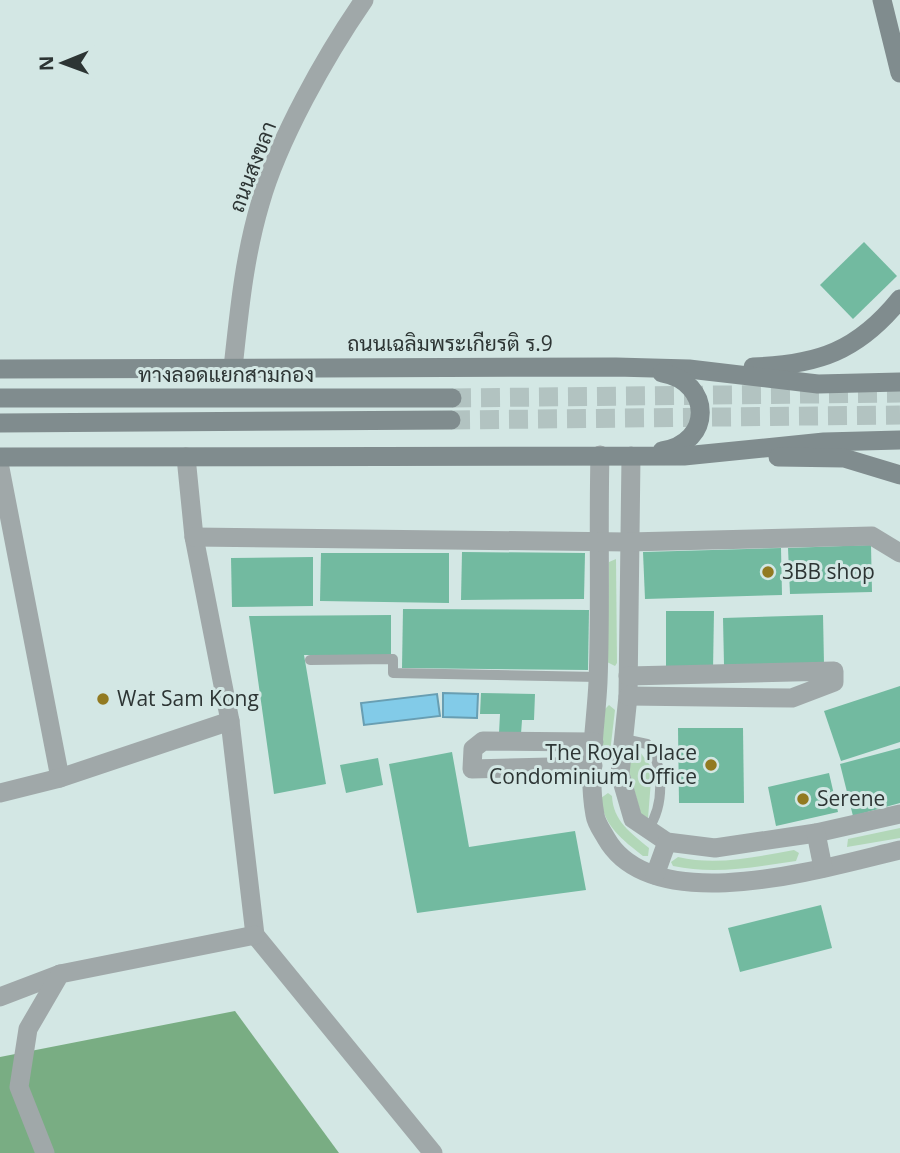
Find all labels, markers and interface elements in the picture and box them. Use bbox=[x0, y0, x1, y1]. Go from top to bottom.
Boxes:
north arrow bbox=[28, 28, 98, 98]
text: N bbox=[33, 55, 59, 71]
street label: ถนนสงขลา bbox=[222, 117, 282, 216]
street label: ถนนเฉลิมพระเกียรติ ร.9 bbox=[347, 329, 553, 357]
street label: ทางลอดแยกสามกอง bbox=[138, 360, 314, 388]
place label: 3BB shop bbox=[782, 557, 875, 585]
marker: 3BB shop bbox=[760, 564, 776, 580]
place label: Wat Sam Kong bbox=[117, 684, 259, 712]
marker: Wat Sam Kong bbox=[95, 691, 111, 707]
place label: The Royal Place Condominium, Office bbox=[489, 738, 697, 790]
marker: The Royal Place Condominium, Office bbox=[703, 757, 719, 773]
place label: Serene bbox=[817, 784, 885, 812]
marker: Serene bbox=[795, 791, 811, 807]

